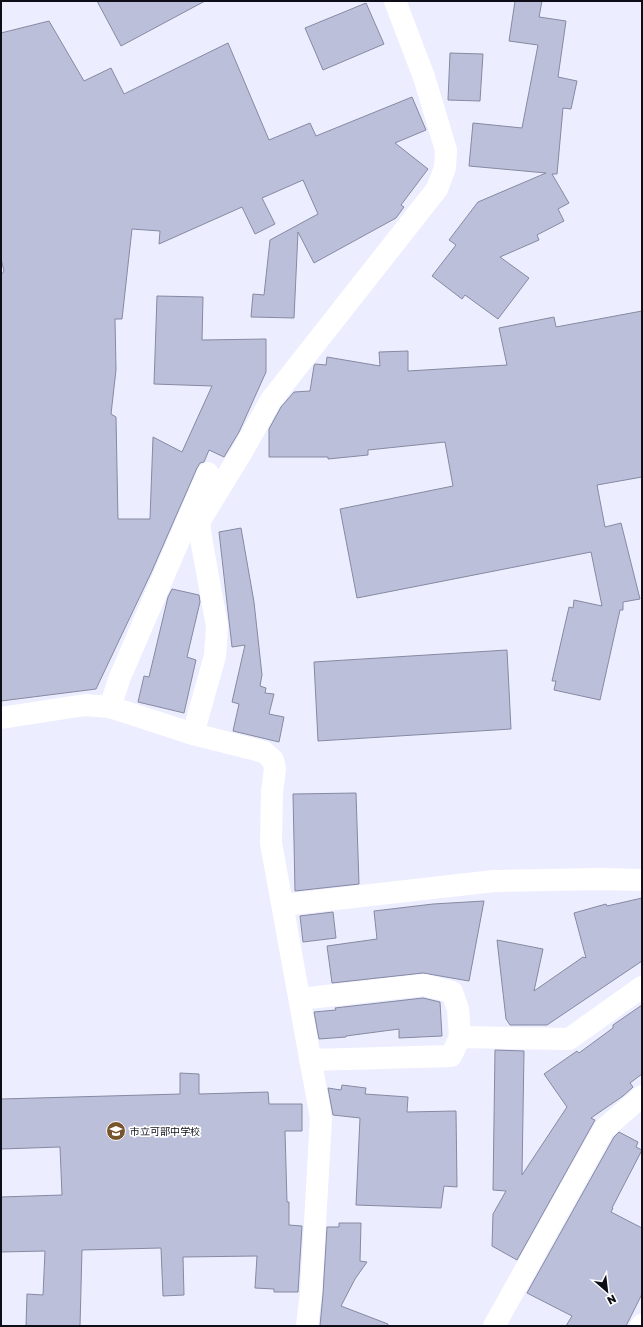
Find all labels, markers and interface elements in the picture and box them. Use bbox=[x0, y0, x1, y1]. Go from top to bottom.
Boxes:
school or university icon: 市立可部中学校 bbox=[105, 1120, 127, 1142]
place label: 市立可部中学校 bbox=[130, 1125, 200, 1137]
north arrow bbox=[587, 1271, 627, 1311]
text: N bbox=[605, 1293, 619, 1308]

